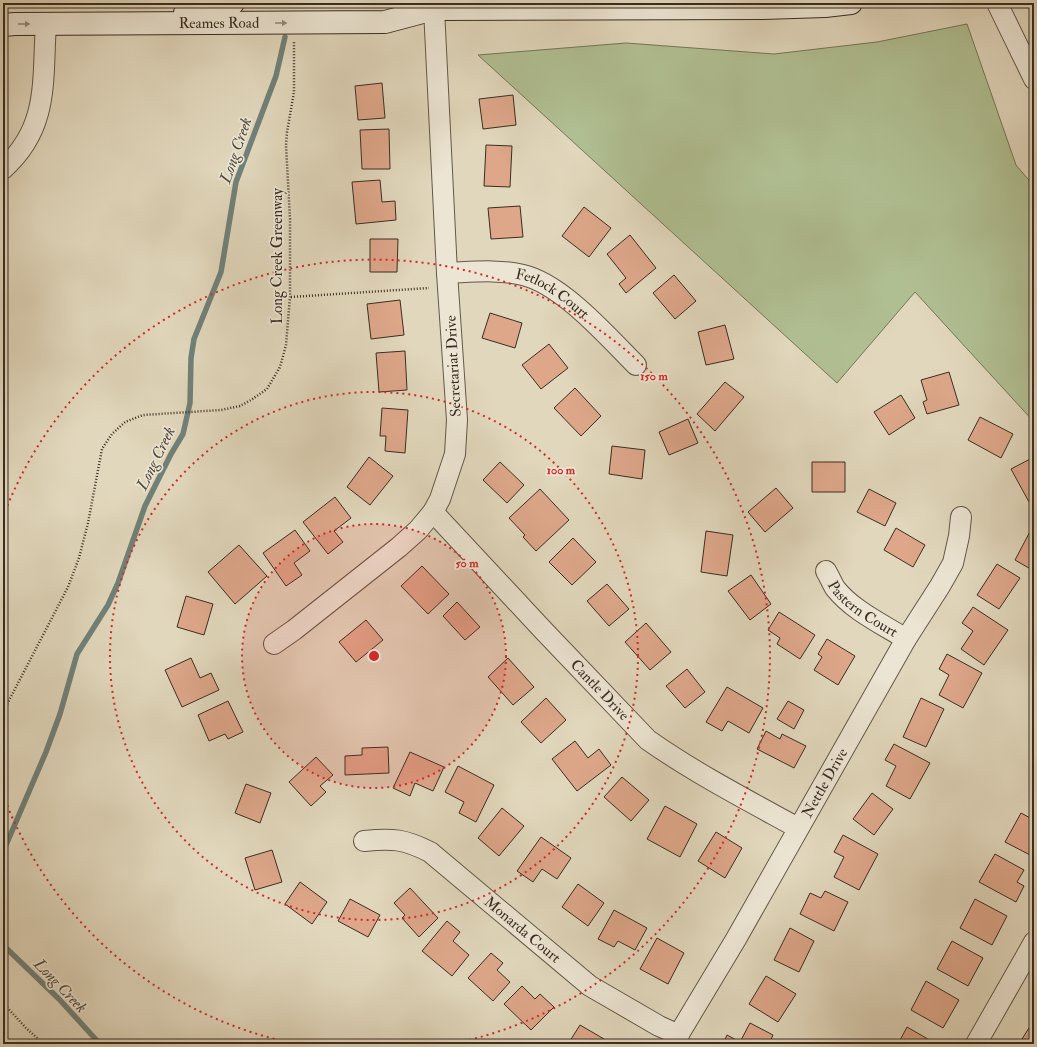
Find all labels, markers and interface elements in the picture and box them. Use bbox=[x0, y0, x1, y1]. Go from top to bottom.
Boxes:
street label: Reames Road bbox=[179, 14, 260, 33]
one-way arrow bbox=[275, 20, 288, 26]
one-way arrow bbox=[18, 21, 31, 27]
water label: Long Creek bbox=[215, 114, 257, 187]
street label: Long Creek Greenway bbox=[268, 188, 287, 324]
street label: Fetlock Court bbox=[514, 265, 593, 323]
street label: Secretariat Drive bbox=[441, 315, 466, 417]
text: 150 m bbox=[640, 369, 668, 384]
water label: Long Creek bbox=[132, 423, 180, 494]
text: 100 m bbox=[547, 463, 576, 478]
text: 50 m bbox=[455, 556, 479, 571]
street label: Pastern Court bbox=[823, 578, 901, 642]
centre of rings bbox=[367, 649, 381, 663]
street label: Cantle Drive bbox=[566, 656, 633, 725]
street label: Nettle Drive bbox=[798, 745, 852, 821]
street label: Monarda Court bbox=[480, 892, 565, 967]
water label: Long Creek bbox=[29, 954, 91, 1017]

